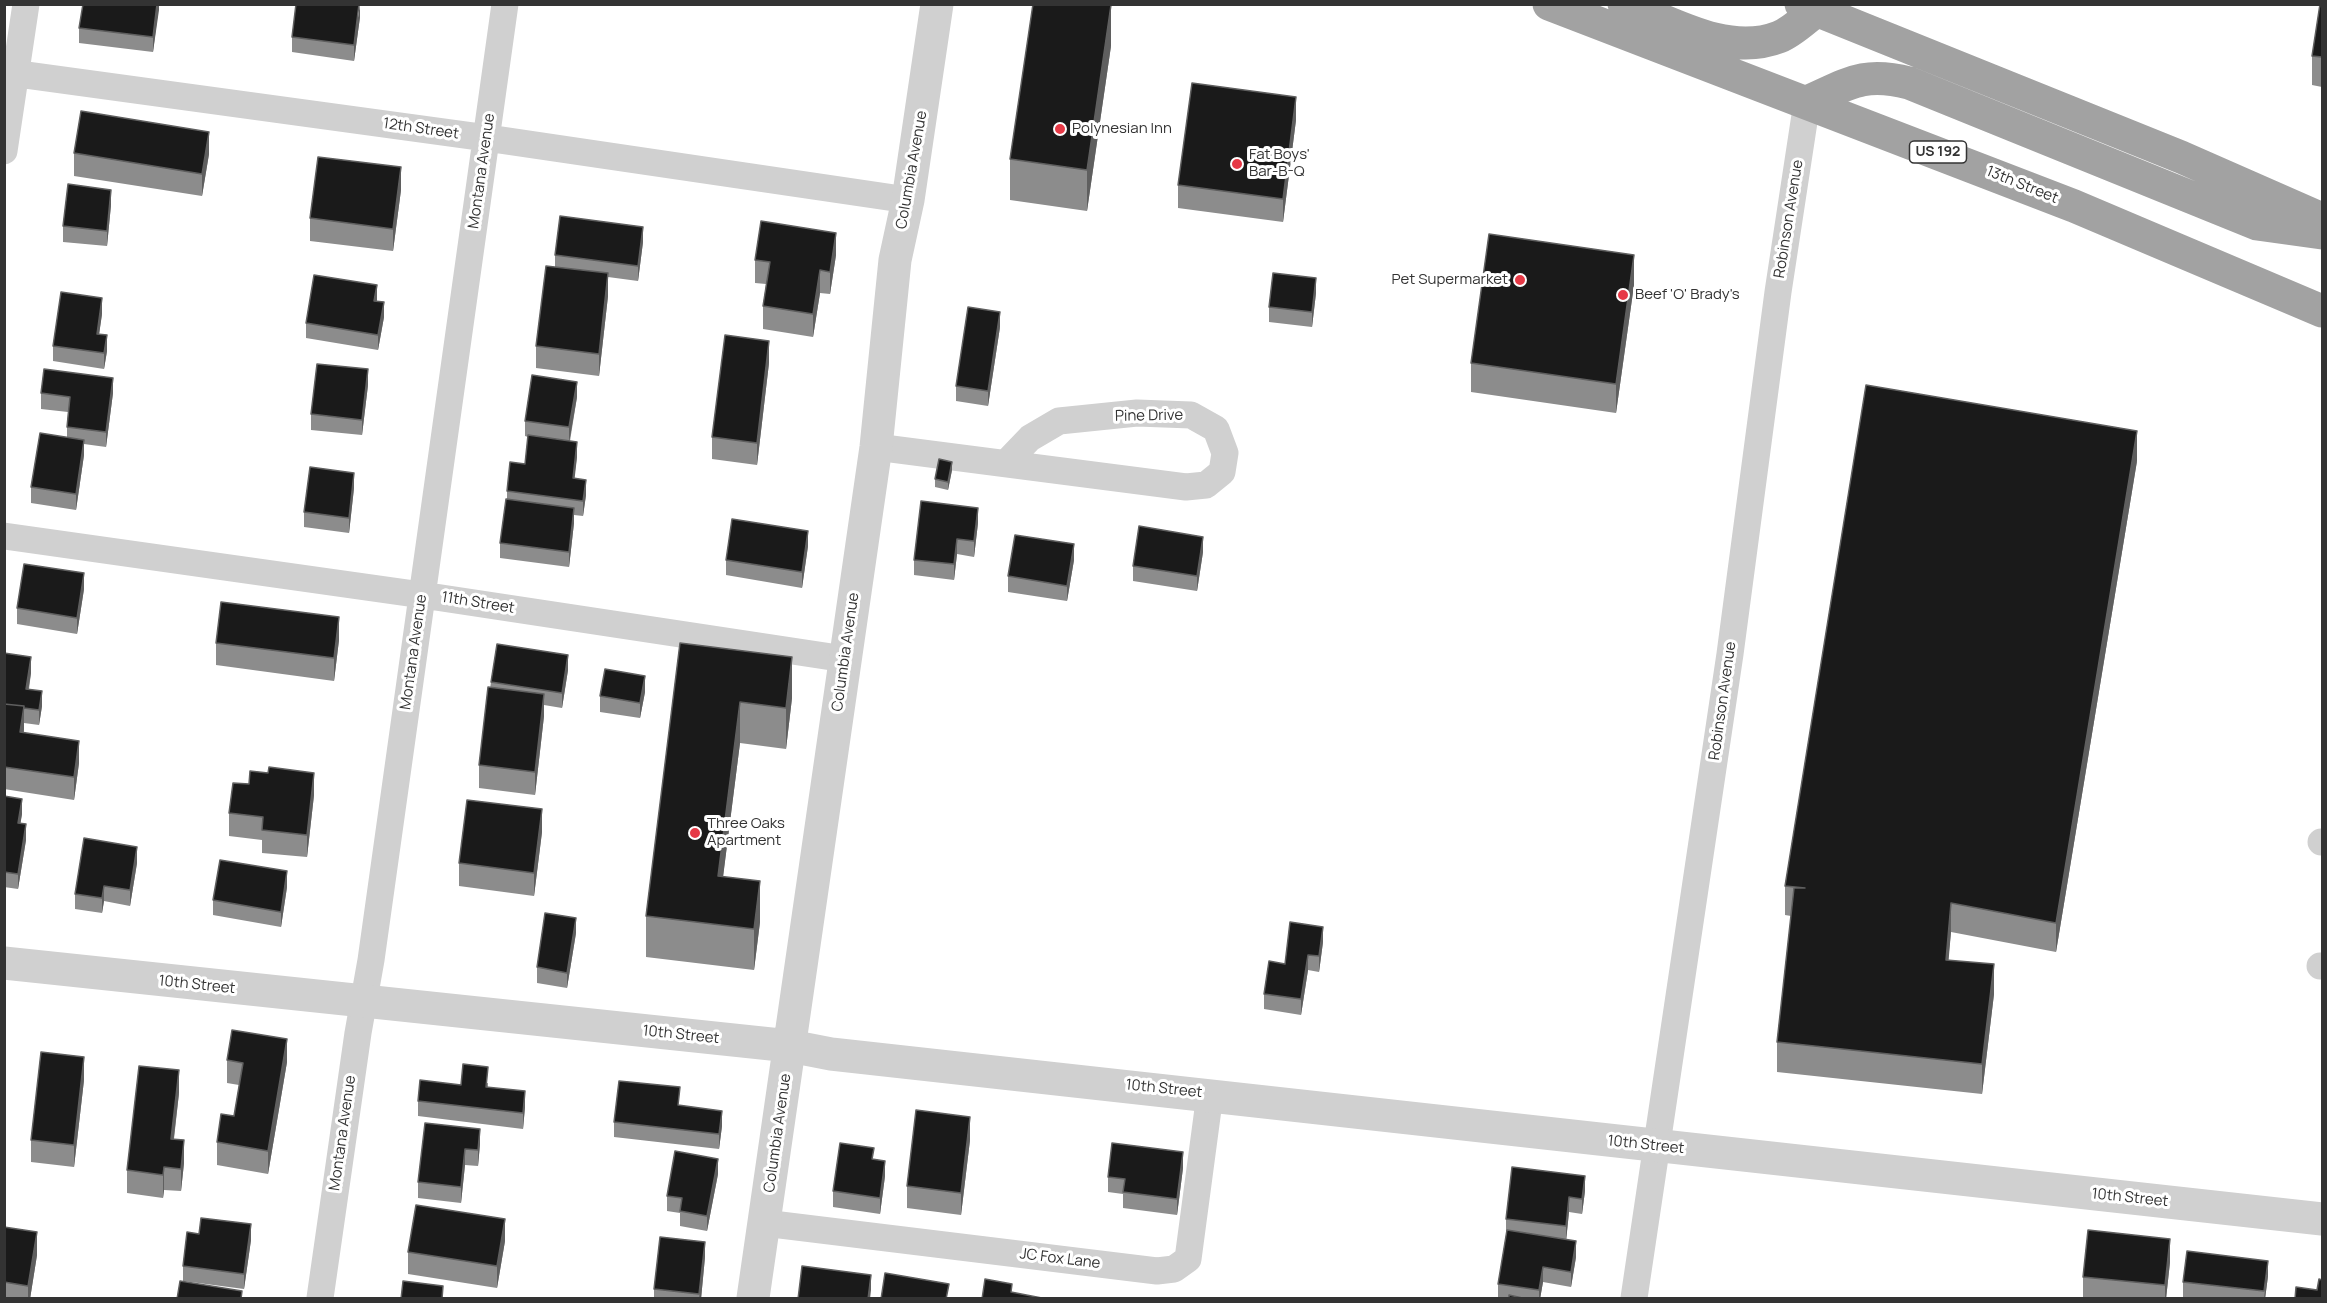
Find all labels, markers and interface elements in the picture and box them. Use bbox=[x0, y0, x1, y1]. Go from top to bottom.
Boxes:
street label: Columbia Avenue bbox=[893, 109, 931, 231]
street label: Montana Avenue bbox=[465, 112, 499, 230]
street label: 12th Street bbox=[382, 115, 460, 143]
place label: Polynesian Inn bbox=[1072, 120, 1172, 138]
marker: Polynesian Inn bbox=[1053, 122, 1067, 136]
road number: US 192 bbox=[1910, 141, 1966, 163]
place label: Fat Boys' Bar-B-Q bbox=[1249, 146, 1310, 181]
marker: Fat Boys' Bar-B-Q bbox=[1230, 157, 1244, 171]
street label: Robinson Avenue bbox=[1771, 159, 1807, 279]
street label: 13th Street bbox=[1983, 162, 2061, 208]
place label: Pet Supermarket bbox=[1391, 271, 1508, 289]
marker: Pet Supermarket bbox=[1513, 273, 1527, 287]
place label: Beef 'O' Brady's bbox=[1635, 286, 1740, 304]
marker: Beef 'O' Brady's bbox=[1616, 288, 1630, 302]
street label: Pine Drive bbox=[1115, 406, 1183, 426]
street label: 11th Street bbox=[440, 588, 516, 618]
street label: Columbia Avenue bbox=[829, 591, 863, 713]
street label: Montana Avenue bbox=[397, 593, 431, 711]
street label: Robinson Avenue bbox=[1706, 641, 1740, 761]
place label: Three Oaks Apartment bbox=[707, 815, 785, 850]
marker: Three Oaks Apartment bbox=[688, 826, 702, 840]
street label: 10th Street bbox=[158, 972, 236, 998]
street label: 10th Street bbox=[642, 1022, 720, 1048]
street label: Columbia Avenue bbox=[761, 1072, 795, 1194]
street label: Montana Avenue bbox=[326, 1074, 360, 1192]
street label: 10th Street bbox=[1125, 1076, 1203, 1102]
street label: 10th Street bbox=[1607, 1132, 1685, 1158]
street label: 10th Street bbox=[2091, 1185, 2169, 1211]
street label: JC Fox Lane bbox=[1019, 1245, 1101, 1273]

